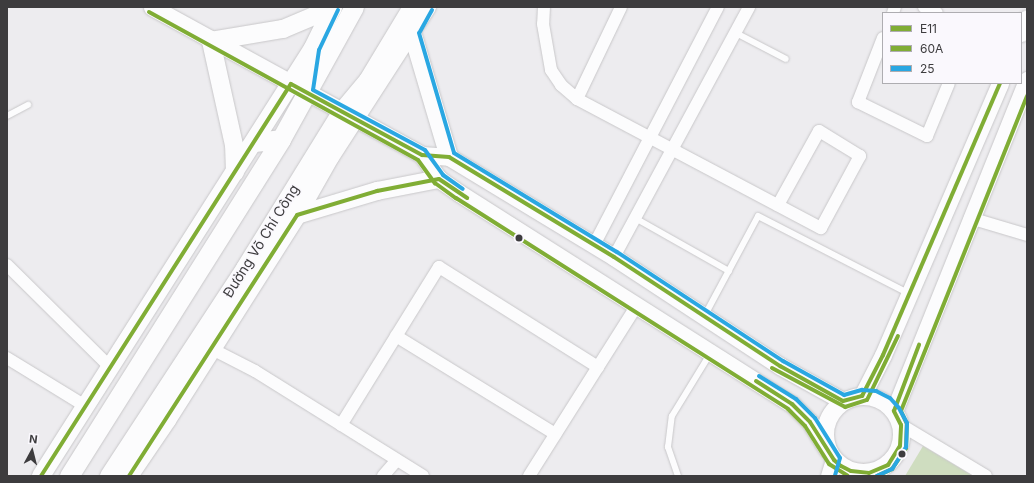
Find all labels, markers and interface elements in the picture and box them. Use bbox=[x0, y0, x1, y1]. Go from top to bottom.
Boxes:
legend bbox=[882, 12, 1022, 84]
text: E11 bbox=[920, 21, 937, 36]
text: 60A bbox=[920, 41, 943, 56]
text: 25 bbox=[920, 61, 935, 76]
street label: Đường Võ Chí Công bbox=[219, 181, 303, 301]
unlabelled marker bbox=[514, 233, 524, 243]
north arrow bbox=[12, 431, 52, 471]
text: N bbox=[28, 432, 38, 447]
unlabelled marker bbox=[897, 449, 907, 459]

